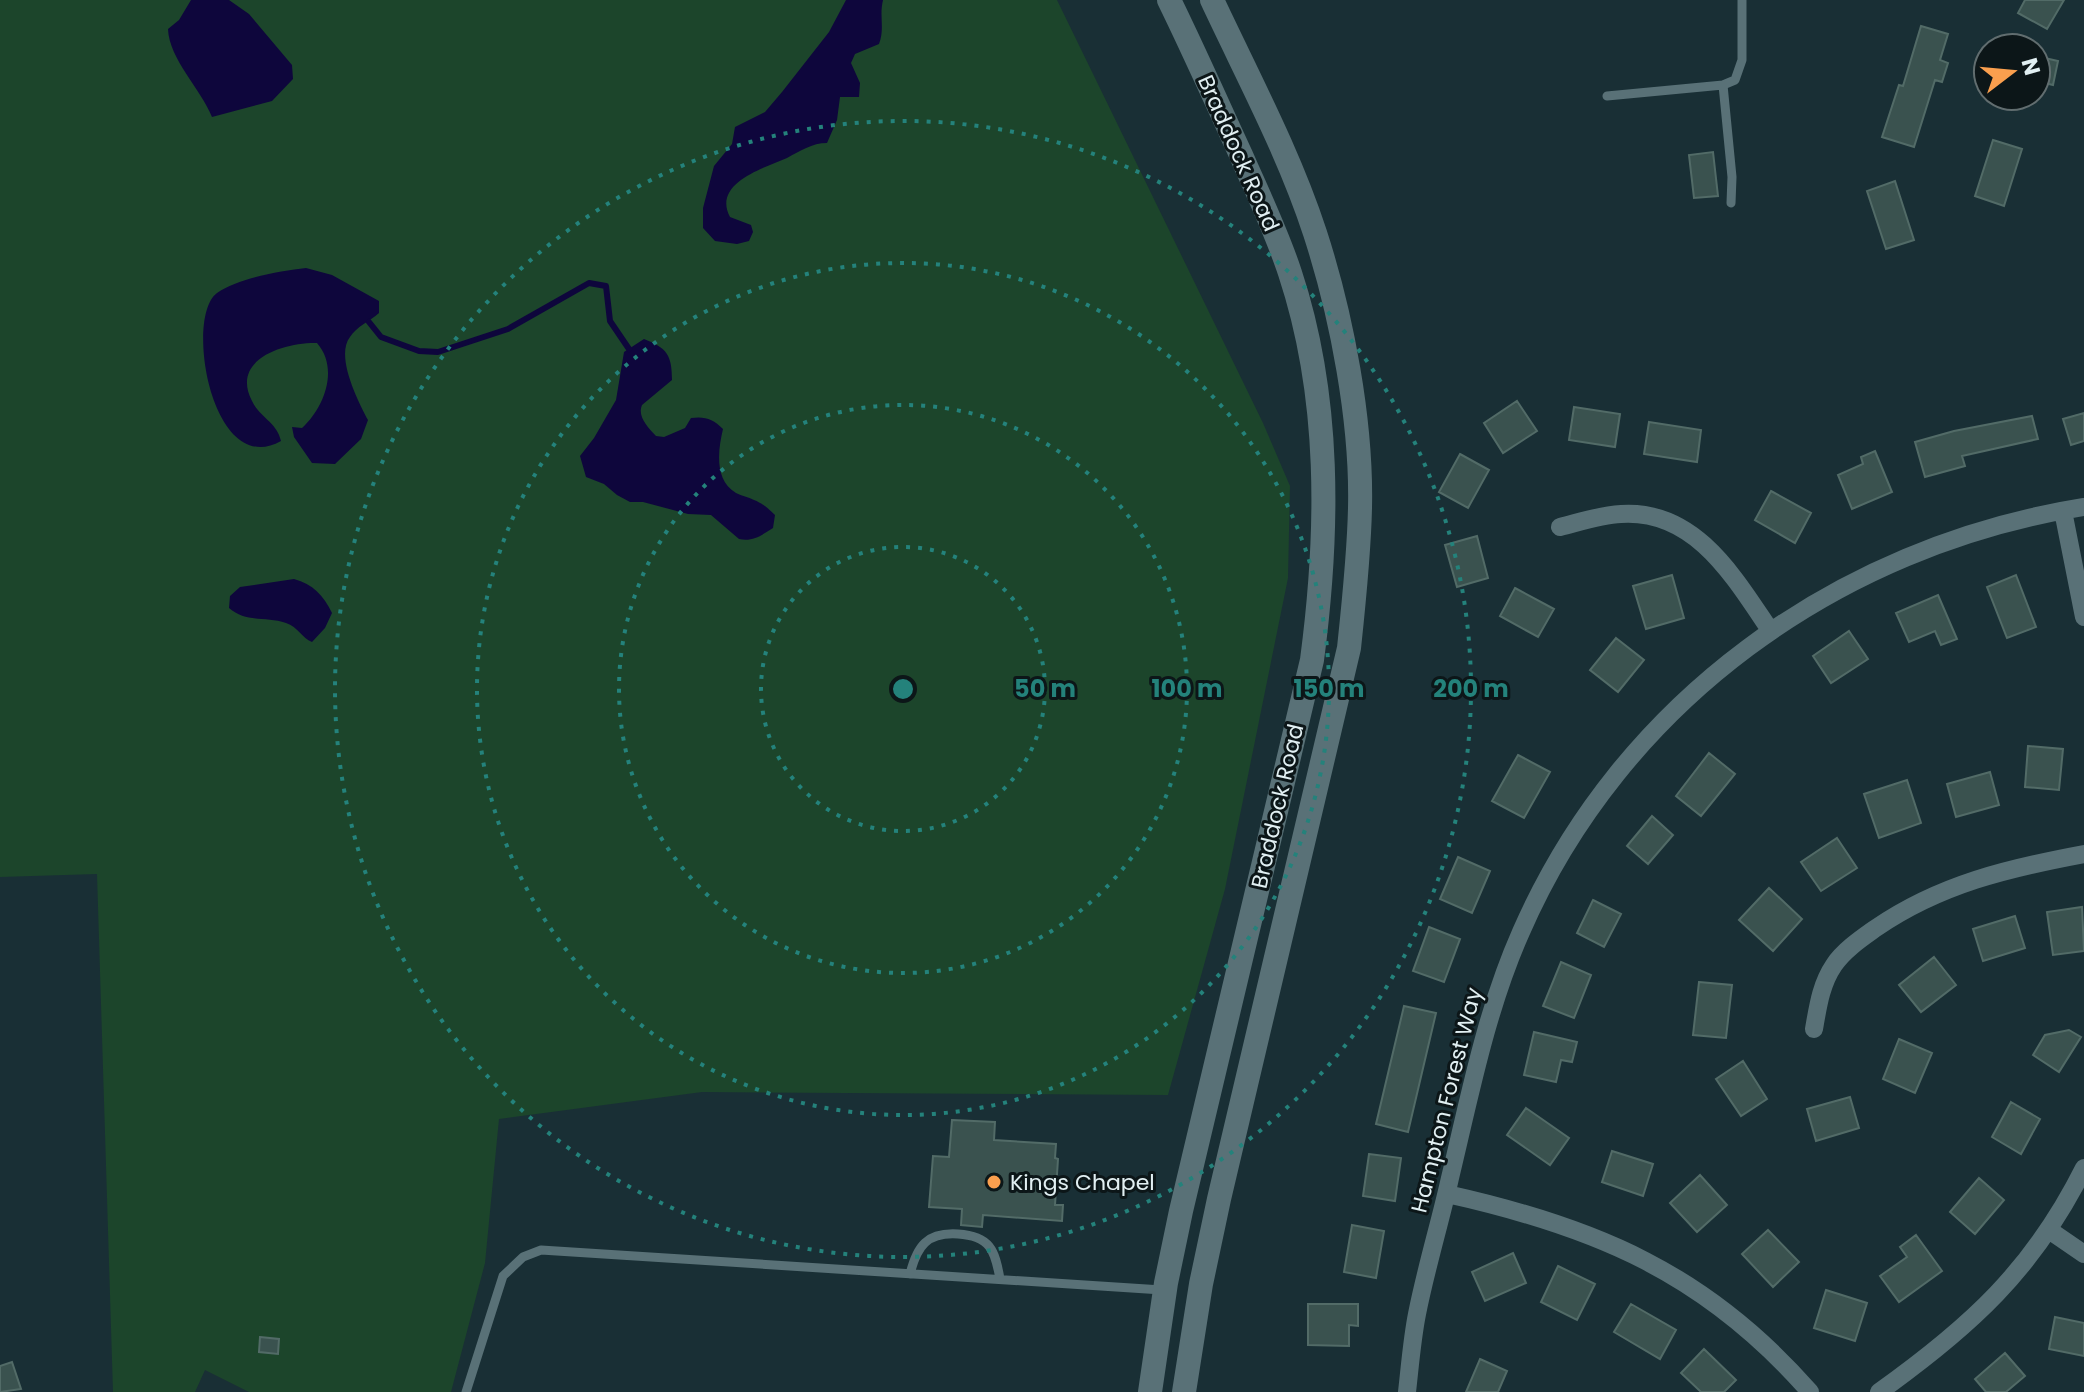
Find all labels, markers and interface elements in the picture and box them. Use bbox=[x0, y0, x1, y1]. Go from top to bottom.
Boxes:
north arrow bbox=[1972, 32, 2052, 112]
text: N bbox=[2014, 54, 2048, 79]
street label: Braddock Road bbox=[1190, 70, 1287, 236]
text: 50 m bbox=[1014, 672, 1076, 705]
text: 100 m bbox=[1152, 672, 1222, 705]
text: 150 m bbox=[1294, 672, 1364, 705]
text: 200 m bbox=[1433, 672, 1509, 705]
centre of rings bbox=[889, 675, 917, 703]
street label: Braddock Road bbox=[1243, 721, 1312, 892]
street label: Hampton Forest Way bbox=[1404, 984, 1490, 1216]
place label: Kings Chapel bbox=[1010, 1167, 1155, 1198]
marker: Kings Chapel bbox=[985, 1173, 1003, 1191]

